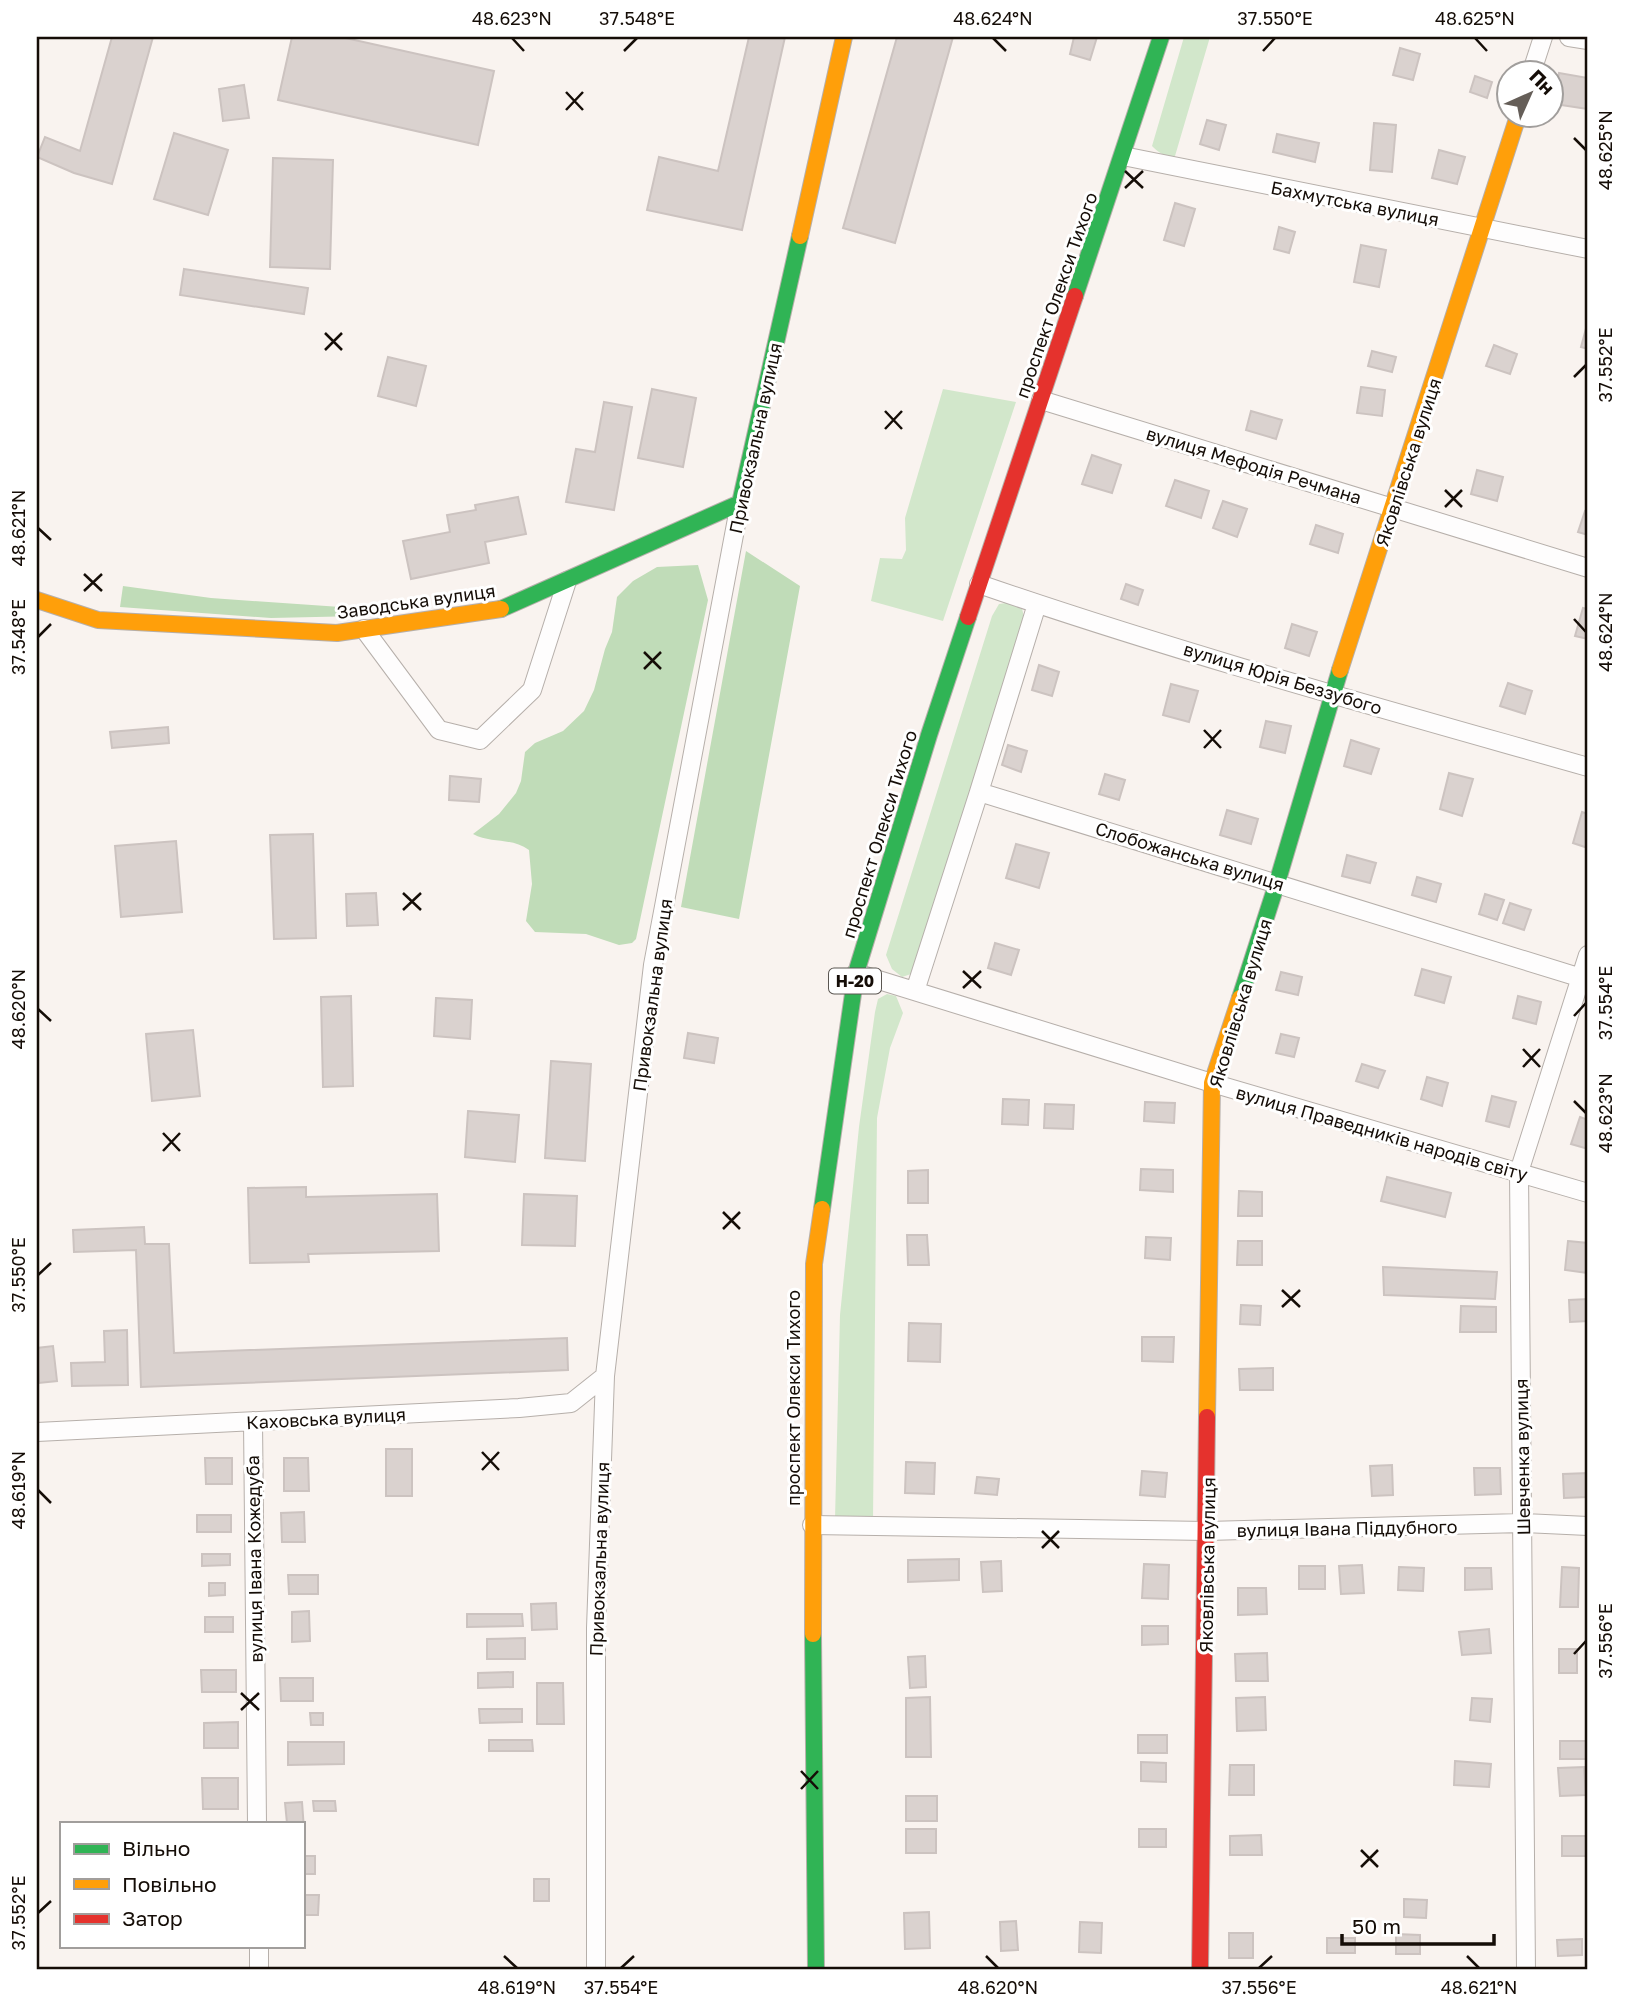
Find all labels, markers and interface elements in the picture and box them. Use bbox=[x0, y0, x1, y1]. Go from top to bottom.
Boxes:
text: 48.623°N bbox=[472, 7, 552, 29]
text: 37.548°E bbox=[599, 7, 675, 29]
text: 48.624°N bbox=[953, 7, 1033, 29]
text: 37.550°E bbox=[1237, 7, 1313, 29]
text: 48.625°N bbox=[1435, 7, 1515, 29]
north arrow bbox=[1496, 60, 1566, 130]
text: Пн bbox=[1525, 64, 1560, 99]
text: 48.625°N bbox=[1594, 110, 1616, 190]
street label: Бахмутська вулиця bbox=[1269, 176, 1441, 230]
street label: проспект Олекси Тихого bbox=[1010, 189, 1102, 401]
text: 37.552°E bbox=[1594, 328, 1616, 402]
street label: Привокзальна вулиця bbox=[724, 341, 786, 535]
street label: Яковлівська вулиця bbox=[1370, 375, 1446, 549]
street label: вулиця Мефодія Речмана bbox=[1144, 422, 1364, 508]
text: 48.621°N bbox=[7, 490, 29, 566]
street label: Заводська вулиця bbox=[335, 579, 497, 623]
text: 48.624°N bbox=[1594, 592, 1616, 672]
text: 37.548°E bbox=[7, 599, 29, 675]
street label: вулиця Юрія Беззубого bbox=[1181, 637, 1385, 719]
street label: проспект Олекси Тихого bbox=[837, 727, 921, 941]
street label: Слобожанська вулиця bbox=[1093, 817, 1287, 895]
street label: Привокзальна вулиця bbox=[628, 897, 676, 1093]
street label: Яковлівська вулиця bbox=[1204, 916, 1276, 1090]
text: 37.554°E bbox=[1594, 966, 1616, 1040]
road number: Н-20 bbox=[829, 968, 881, 993]
text: 48.620°N bbox=[7, 969, 29, 1049]
text: 48.623°N bbox=[1594, 1073, 1616, 1153]
street label: вулиця Праведників народів світу bbox=[1234, 1081, 1530, 1185]
text: 37.550°E bbox=[7, 1237, 29, 1313]
street label: проспект Олекси Тихого bbox=[782, 1290, 804, 1506]
street label: Шевченка вулиця bbox=[1510, 1378, 1534, 1536]
street label: Каховська вулиця bbox=[246, 1403, 406, 1433]
text: 48.619°N bbox=[7, 1451, 29, 1529]
street label: вулиця Івана Кожедуба bbox=[241, 1455, 267, 1663]
street label: Привокзальна вулиця bbox=[585, 1461, 613, 1657]
street label: Яковлівська вулиця bbox=[1194, 1477, 1220, 1653]
street label: вулиця Івана Піддубного bbox=[1236, 1515, 1458, 1541]
text: 37.556°E bbox=[1594, 1603, 1616, 1679]
legend bbox=[60, 1822, 304, 1948]
text: Вільно bbox=[122, 1835, 190, 1861]
text: Повільно bbox=[122, 1871, 217, 1897]
text: 37.552°E bbox=[7, 1876, 29, 1950]
scale bar bbox=[1342, 1902, 1494, 1946]
text: Затор bbox=[122, 1905, 183, 1931]
text: 50 m bbox=[1352, 1913, 1401, 1939]
text: 48.619°N bbox=[478, 1976, 556, 1998]
text: 37.554°E bbox=[584, 1976, 658, 1998]
text: 48.620°N bbox=[958, 1976, 1038, 1998]
text: 37.556°E bbox=[1221, 1976, 1297, 1998]
text: 48.621°N bbox=[1441, 1976, 1517, 1998]

